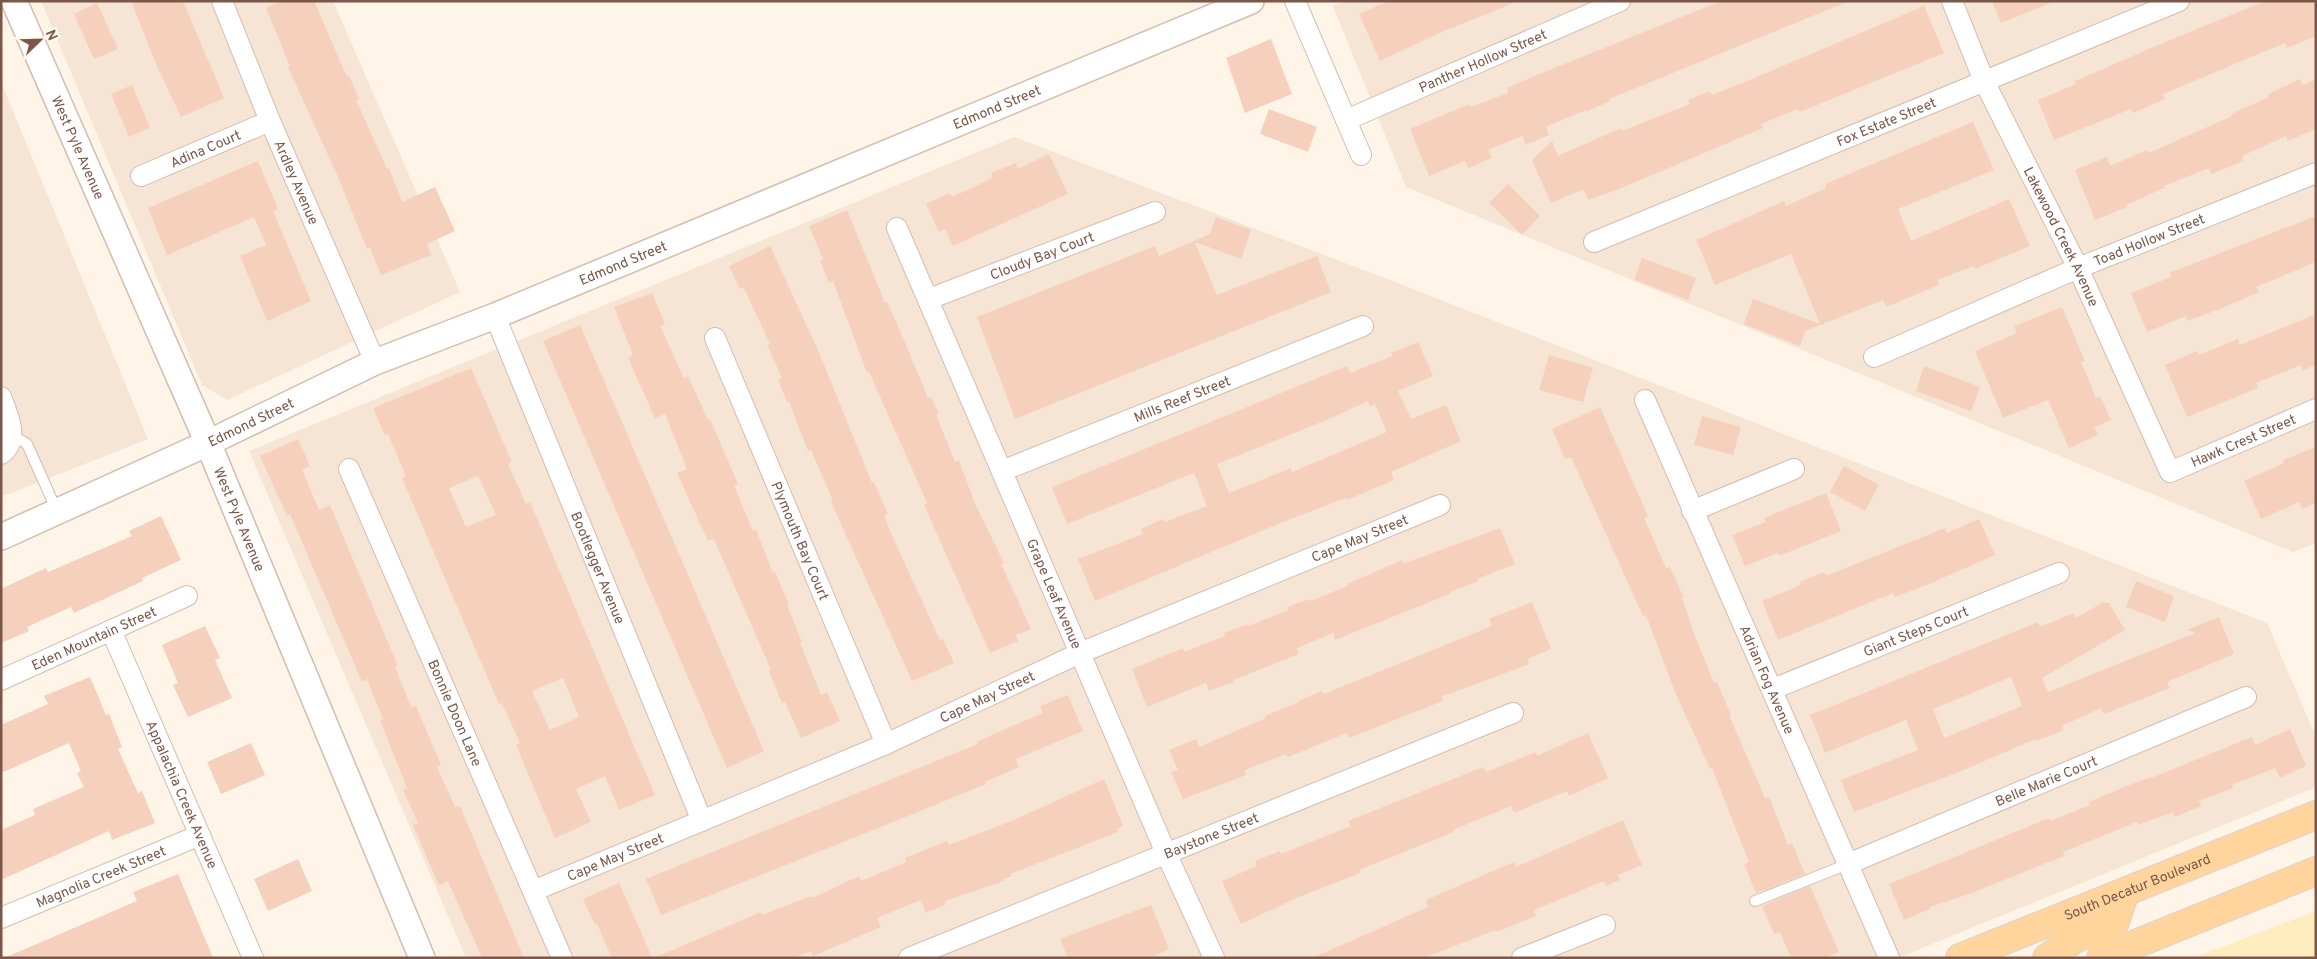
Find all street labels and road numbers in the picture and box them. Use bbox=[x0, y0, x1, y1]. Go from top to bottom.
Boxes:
street label: Panther Hollow Street bbox=[1417, 27, 1550, 97]
street label: Edmond Street bbox=[951, 83, 1044, 134]
street label: West Pyle Avenue bbox=[47, 94, 107, 203]
street label: Fox Estate Street bbox=[1834, 95, 1939, 151]
street label: Adina Court bbox=[168, 127, 244, 173]
street label: Ardley Avenue bbox=[269, 138, 321, 228]
street label: Lakewood Creek Avenue bbox=[2019, 165, 2101, 310]
street label: Toad Hollow Street bbox=[2091, 211, 2208, 271]
street label: Cloudy Bay Court bbox=[988, 229, 1097, 285]
street label: Edmond Street bbox=[577, 238, 670, 290]
street label: Mills Reef Street bbox=[1132, 373, 1233, 427]
street label: Edmond Street bbox=[206, 396, 297, 452]
street label: Hawk Crest Street bbox=[2189, 412, 2299, 472]
street label: West Pyle Avenue bbox=[209, 465, 267, 574]
street label: Plymouth Bay Court bbox=[766, 479, 832, 603]
street label: Bootlegger Avenue bbox=[566, 510, 627, 627]
street label: Cape May Street bbox=[1309, 512, 1411, 567]
street label: Grape Leaf Avenue bbox=[1022, 536, 1084, 652]
street label: Eden Mountain Street bbox=[29, 604, 160, 675]
street label: Giant Steps Court bbox=[1861, 604, 1971, 661]
street label: Adrian Fog Avenue bbox=[1735, 623, 1797, 737]
street label: Bonnie Doon Lane bbox=[423, 657, 485, 770]
street label: Cape May Street bbox=[937, 668, 1038, 728]
street label: Appalachia Creek Avenue bbox=[141, 718, 220, 872]
street label: Belle Marie Court bbox=[1993, 753, 2100, 811]
street label: Baystone Street bbox=[1162, 810, 1261, 864]
street label: Cape May Street bbox=[565, 831, 667, 886]
street label: Magnolia Creek Street bbox=[34, 843, 169, 912]
street label: South Decatur Boulevard bbox=[2062, 851, 2214, 925]

